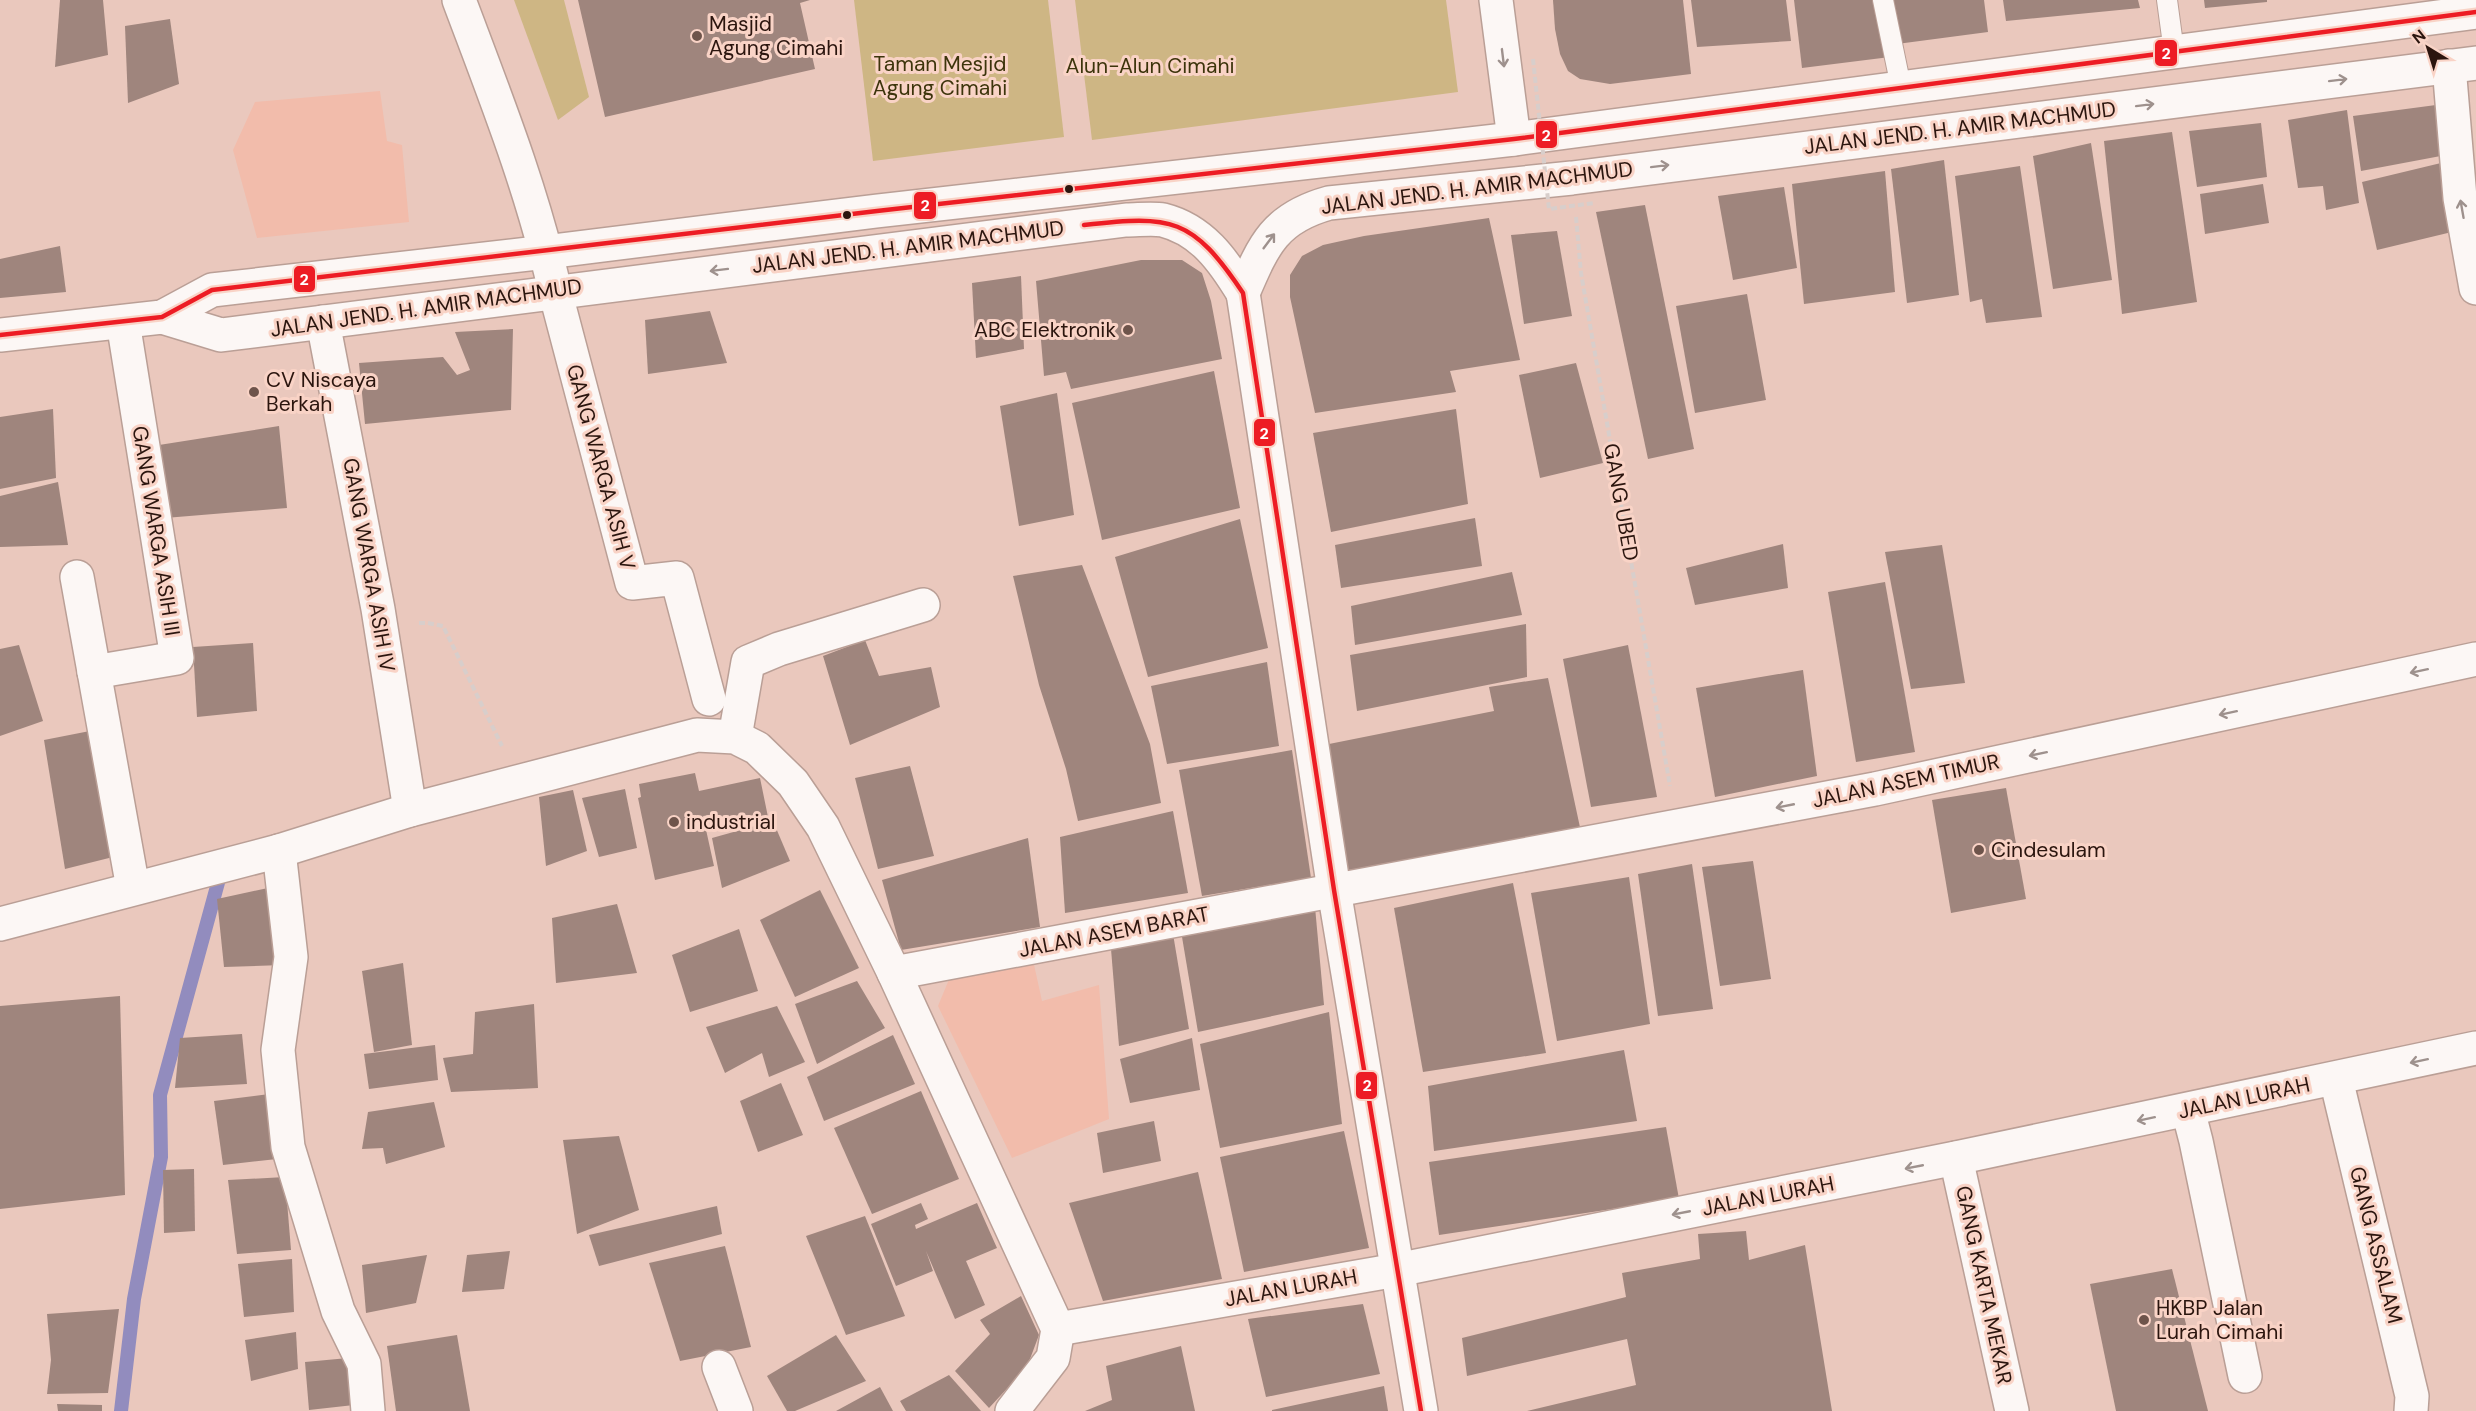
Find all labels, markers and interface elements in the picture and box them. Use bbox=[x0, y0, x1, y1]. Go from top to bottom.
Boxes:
place label: Masjid Agung Cimahi bbox=[709, 10, 843, 62]
north arrow bbox=[2398, 18, 2458, 78]
text: N bbox=[2408, 25, 2430, 48]
marker: Masjid Agung Cimahi bbox=[690, 29, 704, 43]
line badge: 2 bbox=[2154, 39, 2178, 67]
text: 2 bbox=[2161, 43, 2171, 64]
one-way arrow bbox=[1498, 48, 1509, 67]
park label: Taman Mesjid Agung Cimahi bbox=[873, 50, 1007, 102]
park label: Alun-Alun Cimahi bbox=[1065, 52, 1235, 80]
one-way arrow bbox=[2328, 74, 2348, 85]
street label: JALAN JEND. H. AMIR MACHMUD bbox=[1802, 95, 2118, 161]
one-way arrow bbox=[2134, 99, 2154, 110]
line badge: 2 bbox=[1535, 120, 1558, 149]
text: 2 bbox=[1541, 125, 1551, 146]
street label: JALAN JEND. H. AMIR MACHMUD bbox=[1319, 155, 1635, 221]
one-way arrow bbox=[1649, 160, 1669, 171]
unlabelled marker bbox=[1063, 183, 1075, 195]
line badge: 2 bbox=[913, 191, 937, 220]
text: 2 bbox=[920, 195, 930, 216]
one-way arrow bbox=[2456, 200, 2467, 220]
unlabelled marker bbox=[841, 209, 853, 221]
street label: JALAN JEND. H. AMIR MACHMUD bbox=[750, 214, 1066, 280]
one-way arrow bbox=[1263, 233, 1276, 249]
line badge: 2 bbox=[293, 265, 316, 293]
one-way arrow bbox=[710, 265, 730, 276]
text: 2 bbox=[299, 269, 309, 290]
street label: JALAN JEND. H. AMIR MACHMUD bbox=[269, 272, 583, 344]
place label: ABC Elektronik bbox=[974, 316, 1116, 344]
marker: ABC Elektronik bbox=[1121, 323, 1135, 337]
street label: GANG WARGA ASIH V bbox=[560, 361, 642, 573]
place label: CV Niscaya Berkah bbox=[266, 366, 376, 418]
marker: CV Niscaya Berkah bbox=[247, 385, 261, 399]
line badge: 2 bbox=[1253, 418, 1276, 447]
text: 2 bbox=[1259, 423, 1269, 444]
street label: GANG WARGA ASIH III bbox=[126, 424, 186, 638]
street label: GANG UBED bbox=[1597, 441, 1645, 563]
street label: GANG WARGA ASIH IV bbox=[336, 456, 402, 674]
one-way arrow bbox=[2410, 666, 2429, 677]
one-way arrow bbox=[2219, 707, 2238, 719]
street label: JALAN ASEM TIMUR bbox=[1810, 747, 2002, 815]
one-way arrow bbox=[2028, 749, 2048, 760]
one-way arrow bbox=[1776, 801, 1795, 812]
place label: industrial bbox=[686, 808, 776, 836]
marker: industrial bbox=[667, 815, 681, 829]
place label: Cindesulam bbox=[1991, 836, 2106, 864]
marker: Cindesulam bbox=[1972, 843, 1986, 857]
street label: JALAN ASEM BARAT bbox=[1017, 900, 1212, 964]
one-way arrow bbox=[2410, 1055, 2429, 1067]
street label: JALAN LURAH bbox=[2176, 1070, 2312, 1126]
line badge: 2 bbox=[1355, 1071, 1378, 1100]
text: 2 bbox=[1362, 1075, 1372, 1096]
one-way arrow bbox=[2137, 1114, 2156, 1125]
one-way arrow bbox=[1905, 1162, 1924, 1173]
street label: GANG ASSALAM bbox=[2343, 1164, 2409, 1326]
street label: JALAN LURAH bbox=[1700, 1169, 1836, 1223]
street label: GANG KARTA MEKAR bbox=[1949, 1183, 2019, 1387]
one-way arrow bbox=[1672, 1208, 1692, 1219]
street label: JALAN LURAH bbox=[1223, 1263, 1359, 1313]
place label: HKBP Jalan Lurah Cimahi bbox=[2156, 1294, 2283, 1346]
marker: HKBP Jalan Lurah Cimahi bbox=[2137, 1313, 2151, 1327]

